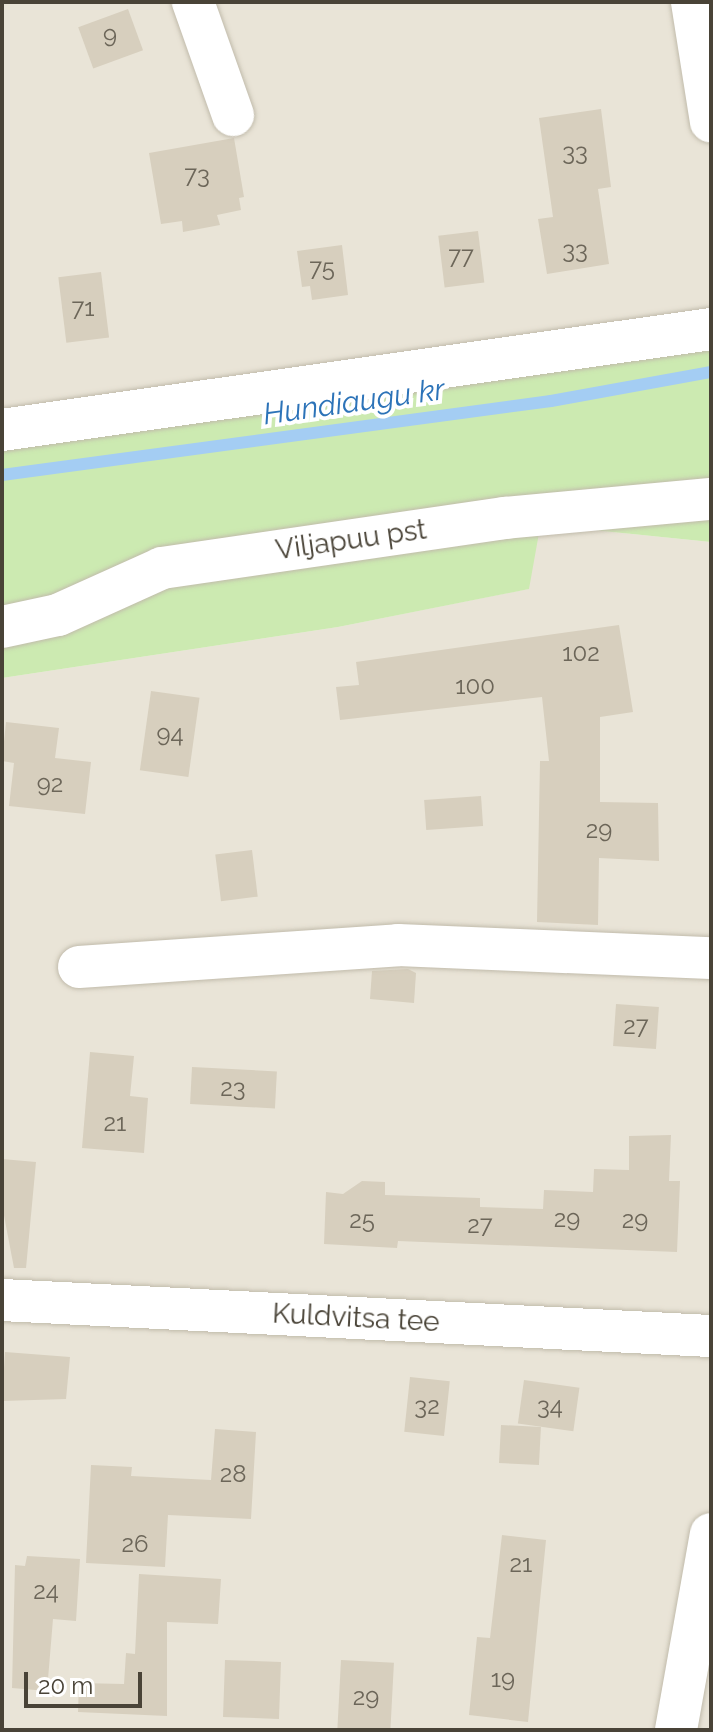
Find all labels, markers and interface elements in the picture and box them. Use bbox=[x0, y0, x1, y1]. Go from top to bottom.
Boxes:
house number: 9 bbox=[103, 21, 117, 49]
house number: 33 bbox=[562, 138, 588, 166]
house number: 73 bbox=[184, 161, 210, 189]
house number: 33 bbox=[562, 236, 588, 264]
house number: 77 bbox=[448, 242, 474, 270]
house number: 75 bbox=[309, 254, 335, 282]
house number: 71 bbox=[71, 294, 95, 322]
water label: Hundiaugu kr bbox=[261, 371, 447, 433]
street label: Viljapuu pst bbox=[273, 513, 429, 567]
house number: 102 bbox=[562, 639, 600, 667]
house number: 100 bbox=[455, 672, 495, 700]
house number: 94 bbox=[156, 720, 184, 748]
house number: 92 bbox=[37, 770, 63, 798]
house number: 29 bbox=[586, 816, 612, 844]
house number: 27 bbox=[623, 1012, 649, 1040]
house number: 23 bbox=[220, 1074, 246, 1102]
house number: 21 bbox=[104, 1109, 126, 1137]
house number: 29 bbox=[554, 1205, 580, 1233]
house number: 25 bbox=[349, 1206, 375, 1234]
house number: 29 bbox=[622, 1206, 648, 1234]
house number: 27 bbox=[467, 1211, 493, 1239]
street label: Kuldvitsa tee bbox=[271, 1297, 441, 1339]
house number: 32 bbox=[414, 1392, 440, 1420]
house number: 34 bbox=[537, 1392, 563, 1420]
house number: 28 bbox=[220, 1460, 246, 1488]
house number: 26 bbox=[122, 1530, 148, 1558]
house number: 21 bbox=[510, 1550, 532, 1578]
house number: 24 bbox=[33, 1577, 59, 1605]
scale bar bbox=[28, 1656, 146, 1706]
house number: 19 bbox=[491, 1665, 515, 1693]
text: 20 m bbox=[38, 1671, 93, 1700]
house number: 29 bbox=[353, 1683, 379, 1711]

